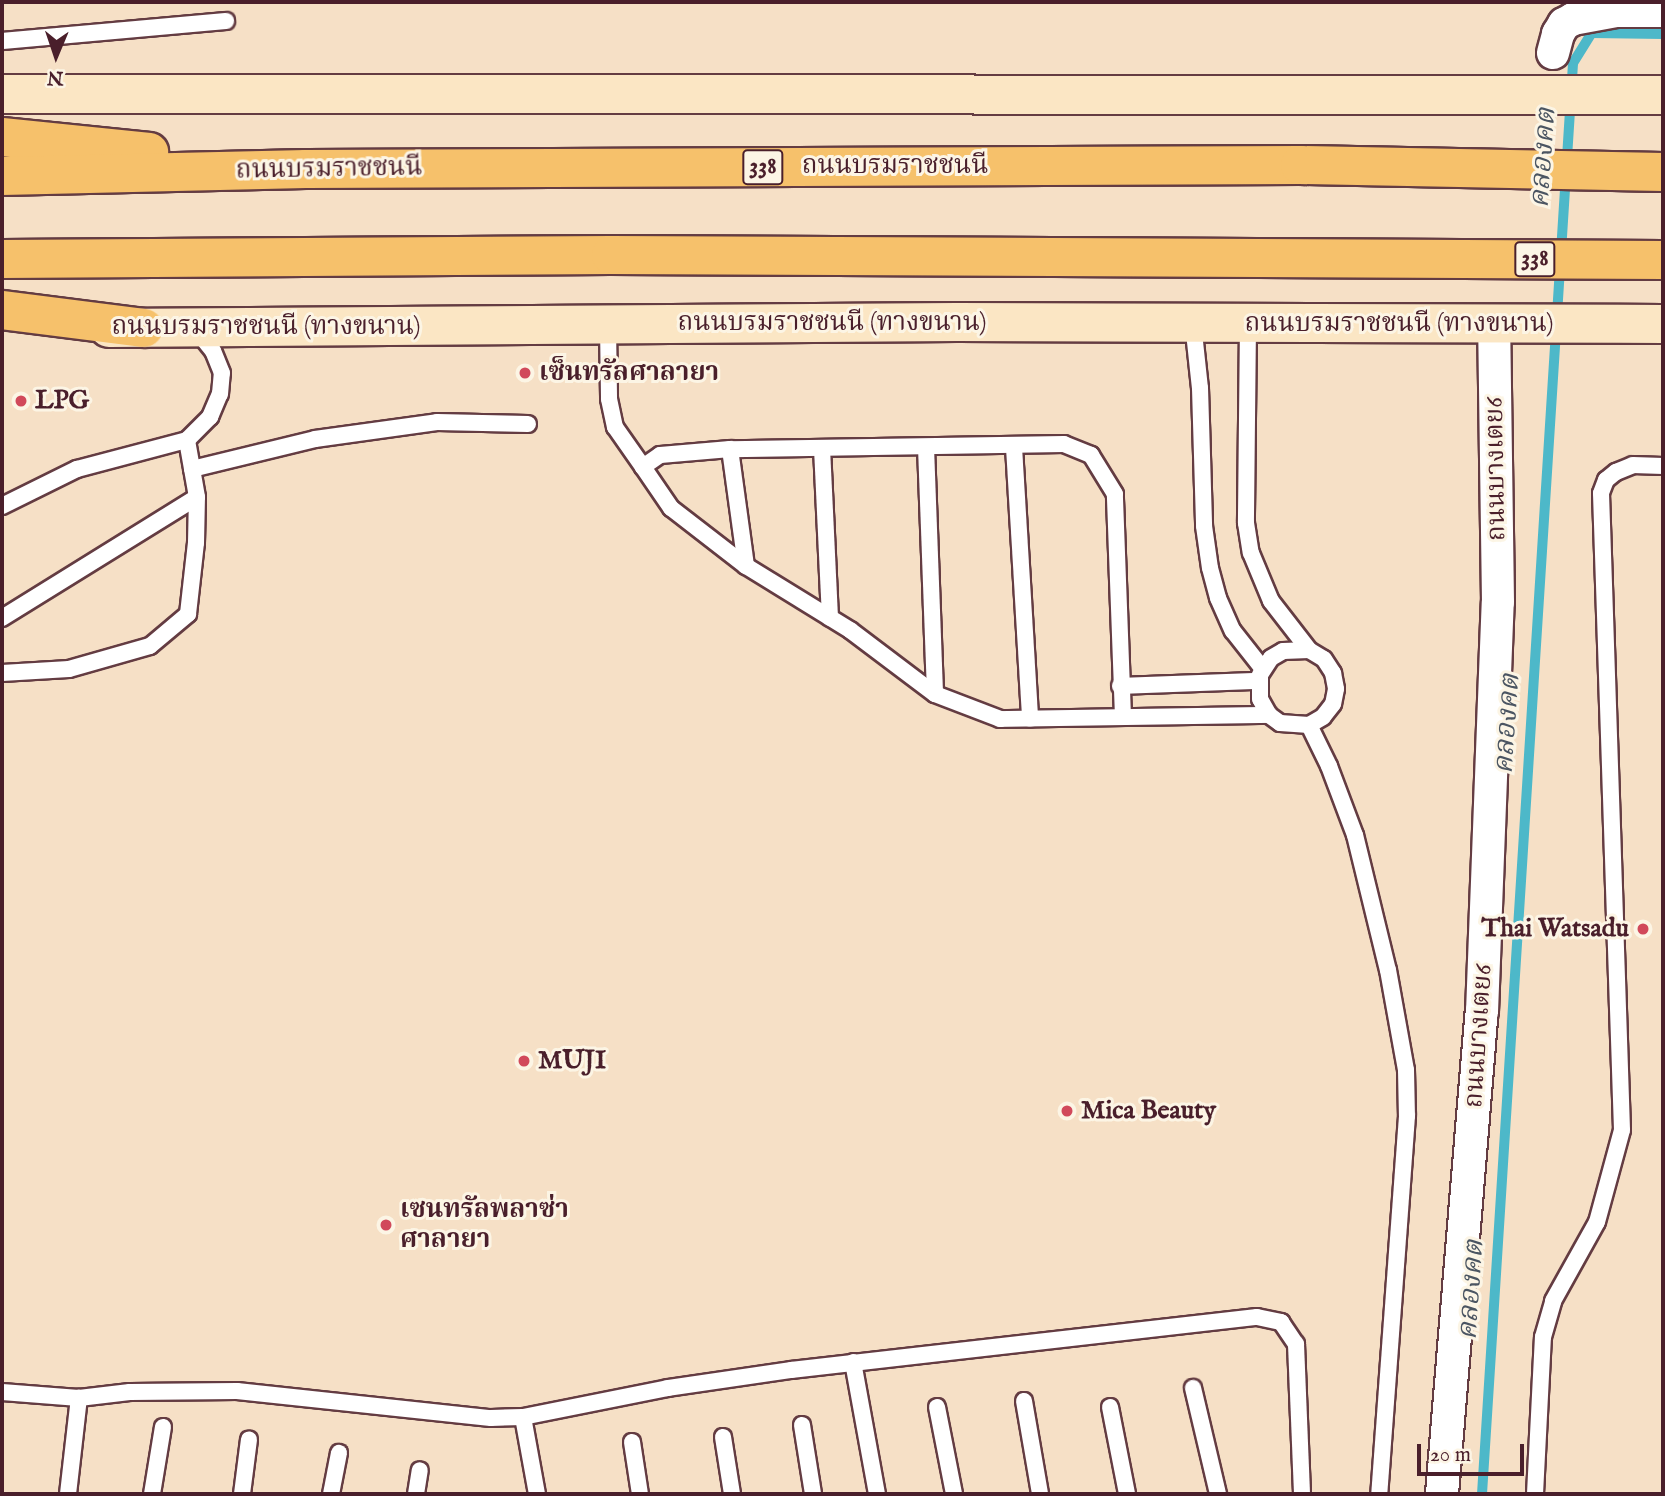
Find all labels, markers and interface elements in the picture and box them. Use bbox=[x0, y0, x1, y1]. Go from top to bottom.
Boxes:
north arrow bbox=[21, 21, 91, 91]
text: N bbox=[47, 65, 64, 89]
water label: คลองคต bbox=[1524, 107, 1564, 209]
road number: 338 bbox=[742, 146, 784, 188]
street label: ถนนบรมราชชนนี bbox=[802, 150, 988, 182]
street label: ถนนบรมราชชนนี bbox=[235, 152, 423, 186]
road number: 338 bbox=[1514, 238, 1556, 280]
street label: ถนนบรมราชชนนี (ทางขนาน) bbox=[677, 307, 987, 339]
street label: ถนนบรมราชชนนี (ทางขนาน) bbox=[1244, 308, 1554, 340]
street label: ถนนบรมราชชนนี (ทางขนาน) bbox=[111, 311, 421, 343]
place label: เซ็นทรัลศาลายา bbox=[539, 357, 719, 389]
marker: เซ็นทรัลศาลายา bbox=[517, 365, 533, 381]
place label: LPG bbox=[35, 385, 89, 417]
marker: LPG bbox=[13, 393, 29, 409]
street label: ถนนบางเตย6 bbox=[1479, 397, 1513, 541]
water label: คลองคต bbox=[1488, 673, 1528, 775]
place label: Thai Watsadu bbox=[1481, 913, 1629, 945]
marker: Thai Watsadu bbox=[1635, 921, 1651, 937]
street label: ถนนบางเตย6 bbox=[1458, 963, 1500, 1109]
place label: MUJI bbox=[538, 1045, 606, 1077]
marker: MUJI bbox=[516, 1053, 532, 1069]
place label: Mica Beauty bbox=[1081, 1095, 1216, 1127]
marker: Mica Beauty bbox=[1059, 1103, 1075, 1119]
place label: เซนทรัลพลาซ่า ศาลายา bbox=[400, 1194, 569, 1256]
marker: เซนทรัลพลาซ่า ศาลายา bbox=[378, 1217, 394, 1233]
water label: คลองคต bbox=[1452, 1239, 1492, 1341]
scale bar bbox=[1420, 1430, 1527, 1474]
text: 20 m bbox=[1430, 1442, 1471, 1469]

